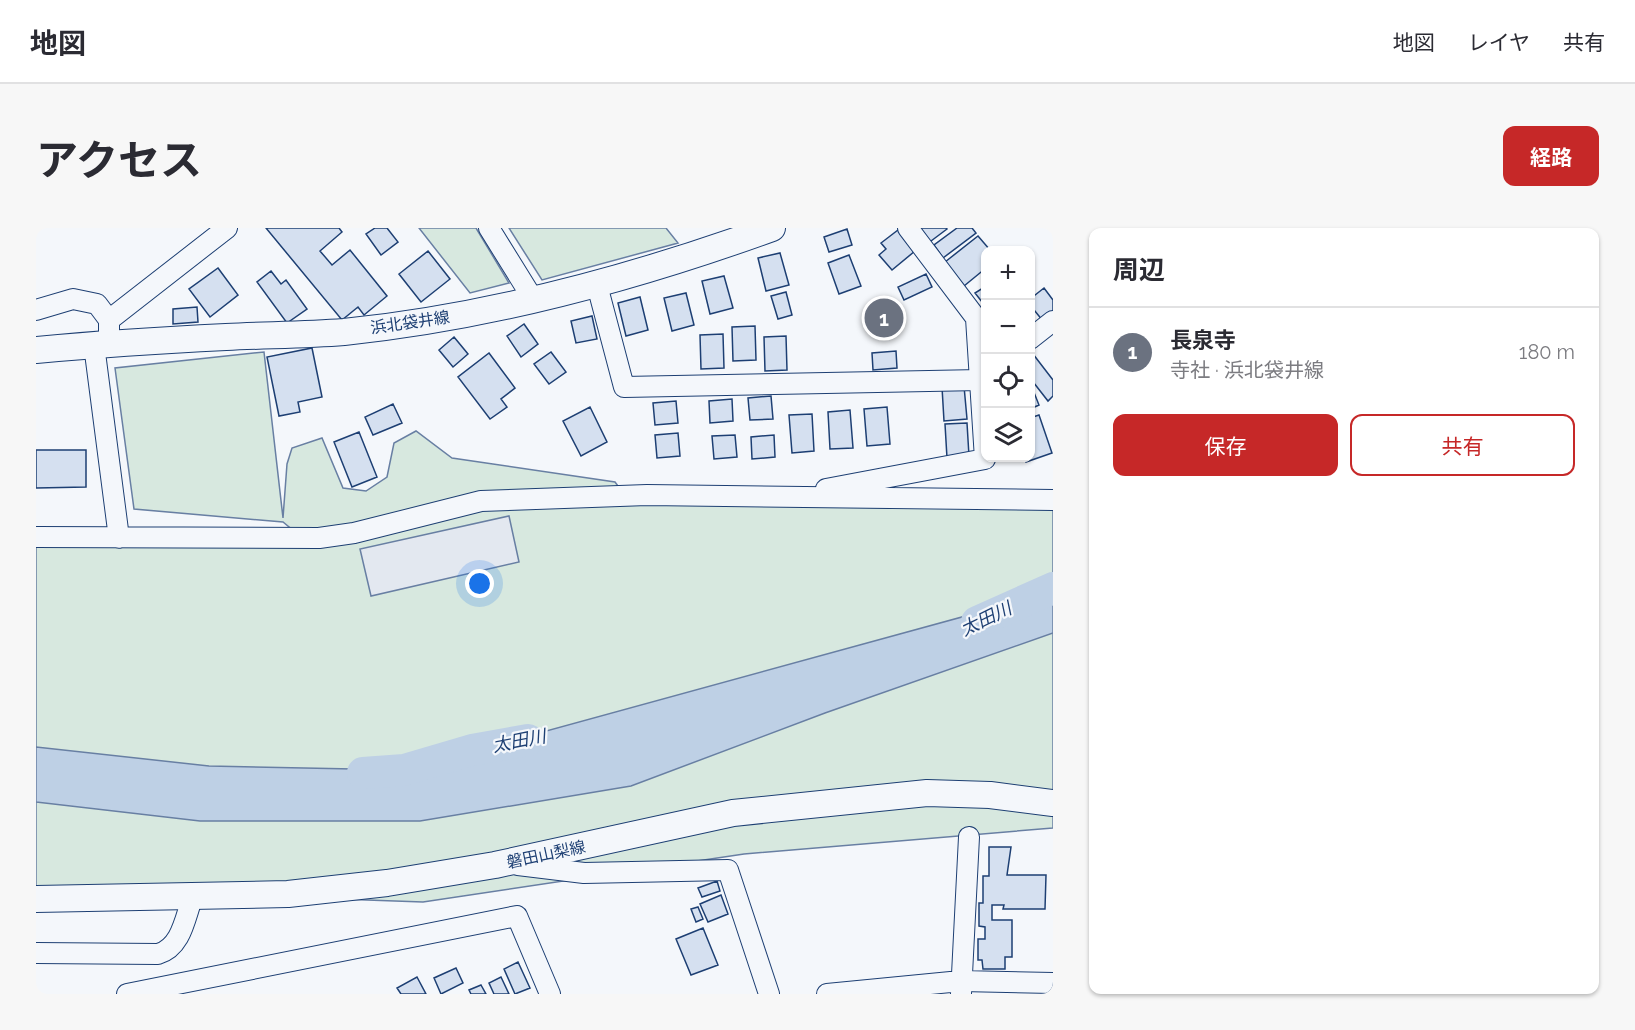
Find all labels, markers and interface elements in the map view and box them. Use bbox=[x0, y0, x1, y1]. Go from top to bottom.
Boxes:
text: 地図 bbox=[30, 27, 86, 60]
text: 地図 bbox=[1393, 30, 1435, 55]
text: レイヤ bbox=[1468, 30, 1530, 55]
text: 共有 bbox=[1563, 30, 1605, 55]
button: 経路 bbox=[1503, 126, 1599, 186]
text: アクセス bbox=[36, 136, 202, 185]
map controls bbox=[981, 246, 1035, 462]
button: + bbox=[981, 246, 1035, 300]
text: 周辺 bbox=[1113, 255, 1165, 285]
pin: 1 bbox=[864, 296, 904, 340]
button: − bbox=[981, 300, 1035, 354]
street label: 浜北袋井線 bbox=[369, 308, 451, 337]
text: 長泉寺 bbox=[1170, 327, 1236, 353]
text: 1 bbox=[1128, 340, 1137, 364]
text: 180 m bbox=[1519, 340, 1575, 364]
button: locate bbox=[981, 354, 1035, 408]
text: 寺社 · 浜北袋井線 bbox=[1170, 358, 1324, 382]
button: layers bbox=[981, 408, 1035, 462]
button: 保存 bbox=[1113, 414, 1338, 476]
button: 共有 bbox=[1350, 414, 1575, 476]
your location bbox=[465, 569, 494, 598]
water label: 太田川 bbox=[957, 596, 1016, 640]
water label: 太田川 bbox=[490, 725, 549, 756]
street label: 磐田山梨線 bbox=[505, 837, 587, 872]

